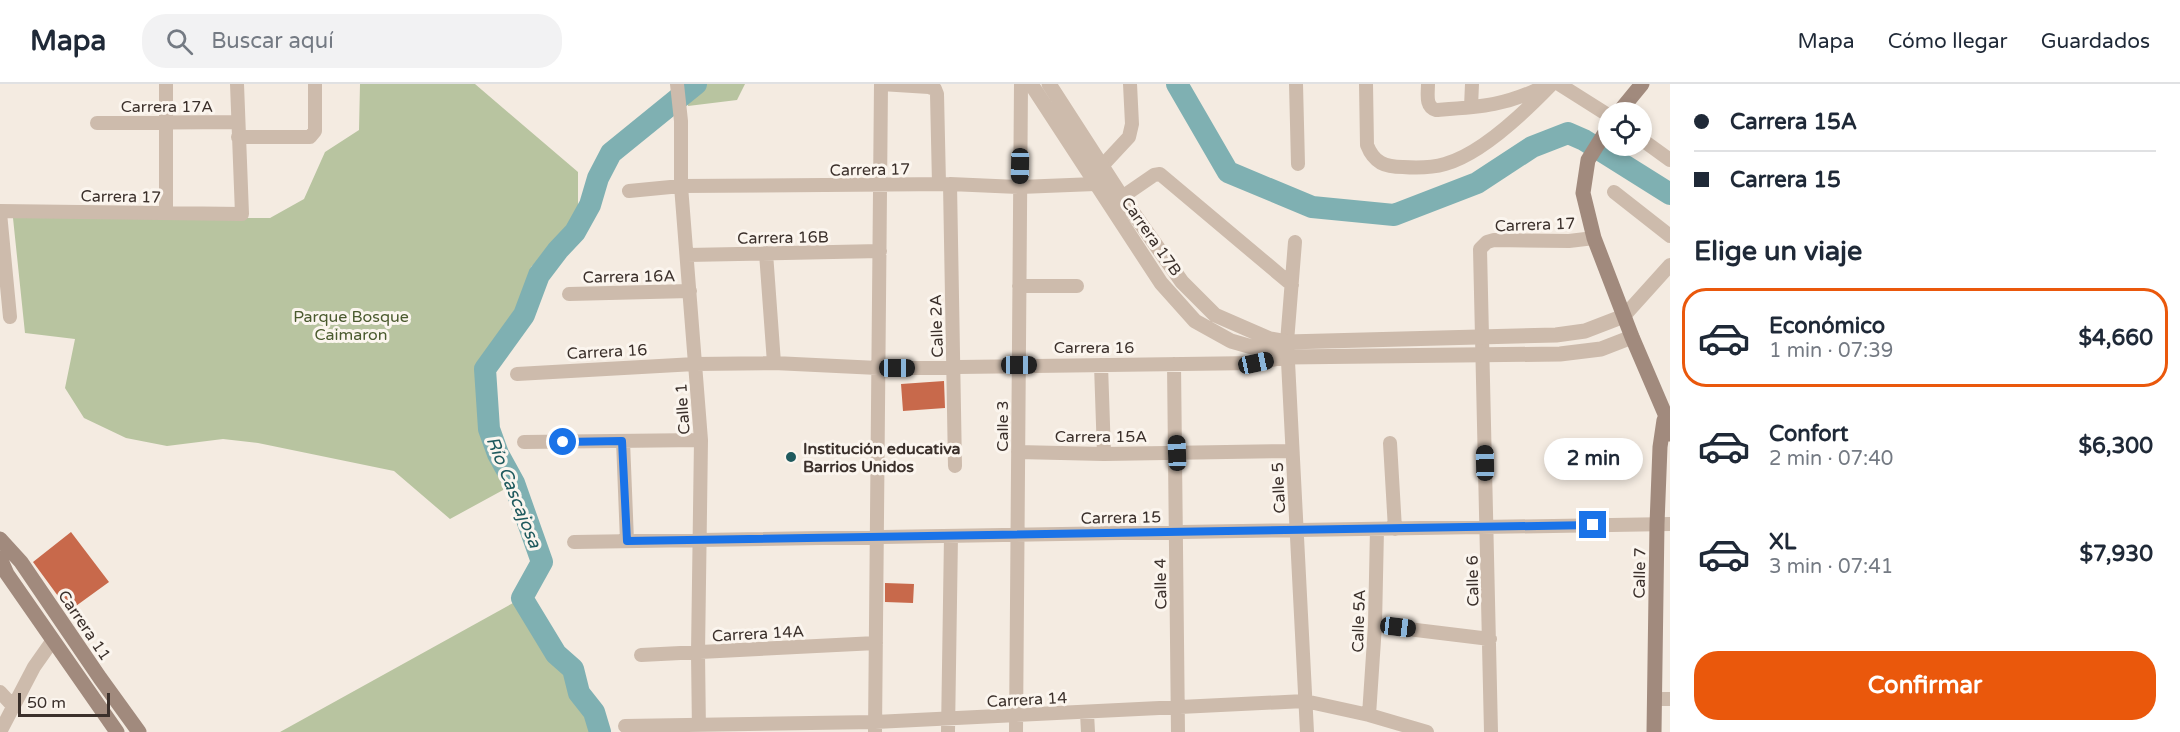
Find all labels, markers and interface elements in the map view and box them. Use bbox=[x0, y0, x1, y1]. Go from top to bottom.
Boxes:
search box bbox=[142, 14, 562, 68]
text: Mapa bbox=[30, 24, 106, 58]
icon: search bbox=[163, 25, 196, 58]
text: Buscar aquí bbox=[211, 28, 334, 54]
text: Mapa bbox=[1797, 29, 1855, 54]
text: Cómo llegar bbox=[1888, 29, 2008, 54]
text: Guardados bbox=[2041, 29, 2150, 54]
street label: Carrera 17A bbox=[121, 97, 213, 117]
map controls bbox=[1598, 102, 1652, 156]
button: locate bbox=[1598, 102, 1652, 156]
text: Carrera 15A bbox=[1730, 109, 1857, 135]
car bbox=[1011, 148, 1029, 184]
street label: Carrera 17 bbox=[830, 159, 910, 181]
text: Carrera 15 bbox=[1730, 167, 1841, 193]
street label: Carrera 17 bbox=[81, 186, 161, 208]
street label: Carrera 17B bbox=[1117, 193, 1186, 280]
street label: Carrera 17 bbox=[1494, 214, 1576, 236]
street label: Carrera 16B bbox=[737, 227, 829, 249]
text: Elige un viaje bbox=[1694, 235, 1862, 268]
street label: Carrera 16A bbox=[583, 266, 675, 288]
street label: Calle 2A bbox=[926, 294, 948, 358]
park label: Parque Bosque Caimaron bbox=[293, 307, 409, 345]
icon: car bbox=[1697, 311, 1751, 365]
text: Económico bbox=[1769, 313, 1885, 339]
text: $4,660 bbox=[2078, 325, 2153, 351]
street label: Carrera 16 bbox=[1054, 338, 1134, 358]
text: 1 min · 07:39 bbox=[1769, 339, 1893, 363]
street label: Carrera 16 bbox=[566, 340, 648, 364]
car bbox=[1237, 350, 1275, 376]
car bbox=[1001, 356, 1037, 374]
car bbox=[879, 359, 915, 377]
street label: Calle 1 bbox=[671, 383, 695, 435]
street label: Calle 3 bbox=[993, 400, 1013, 452]
icon: car bbox=[1697, 419, 1751, 473]
text: Confort bbox=[1769, 421, 1848, 447]
street label: Carrera 15A bbox=[1055, 427, 1147, 447]
route start bbox=[549, 428, 576, 455]
water label: Río Cascajosa bbox=[482, 433, 547, 552]
text: $6,300 bbox=[2078, 433, 2153, 459]
car bbox=[1167, 435, 1187, 471]
callout: 2 min bbox=[1544, 438, 1642, 480]
place label: Institución educativa Barrios Unidos bbox=[803, 439, 961, 477]
car bbox=[1476, 445, 1494, 481]
text: 2 min bbox=[1567, 447, 1620, 471]
text: 2 min · 07:40 bbox=[1769, 447, 1893, 471]
marker: Institución educativa Barrios Unidos bbox=[784, 450, 798, 464]
street label: Calle 5 bbox=[1268, 462, 1290, 514]
street label: Carrera 15 bbox=[1081, 507, 1161, 529]
route end bbox=[1579, 511, 1606, 538]
icon: car bbox=[1697, 527, 1751, 581]
text: XL bbox=[1769, 529, 1796, 555]
text: $7,930 bbox=[2080, 541, 2153, 567]
street label: Calle 7 bbox=[1630, 547, 1650, 599]
street label: Calle 6 bbox=[1463, 555, 1483, 607]
text: 3 min · 07:41 bbox=[1769, 555, 1893, 579]
street label: Calle 4 bbox=[1151, 558, 1171, 610]
street label: Carrera 11 bbox=[53, 587, 115, 665]
street label: Calle 5A bbox=[1348, 589, 1370, 653]
car bbox=[1379, 616, 1417, 638]
street label: Carrera 14A bbox=[711, 622, 805, 646]
button: Confirmar bbox=[1694, 651, 2156, 720]
street label: Carrera 14 bbox=[986, 688, 1068, 712]
scale bar bbox=[18, 690, 110, 718]
text: 50 m bbox=[27, 693, 66, 713]

